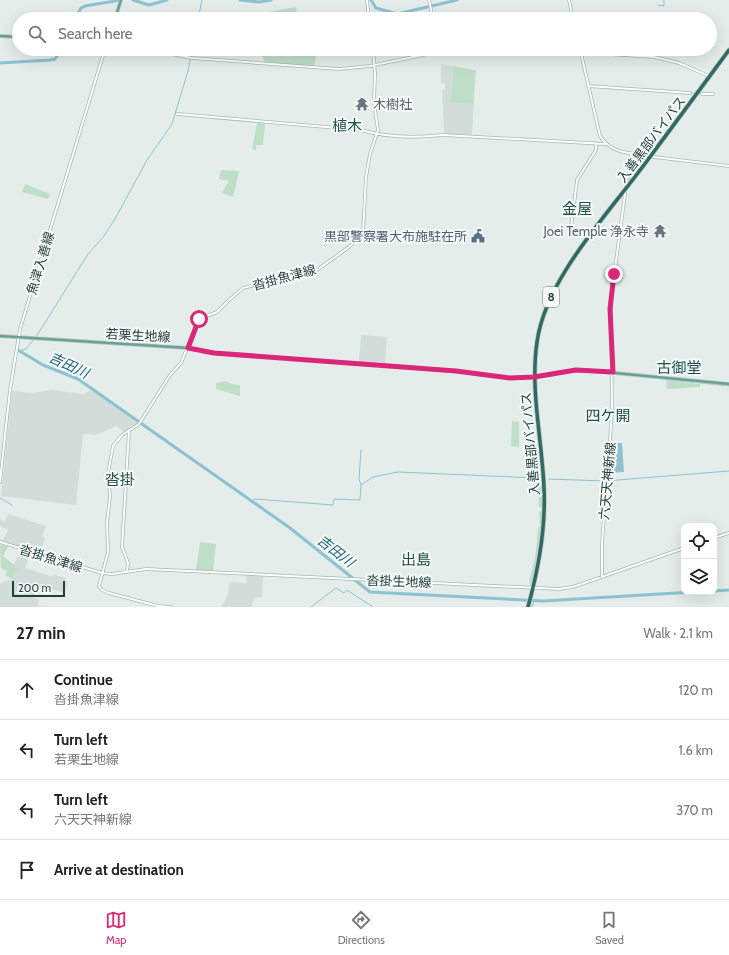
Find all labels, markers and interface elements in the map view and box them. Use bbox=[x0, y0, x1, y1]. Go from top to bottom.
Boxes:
search box bbox=[12, 12, 717, 56]
icon: search bbox=[26, 23, 48, 45]
text: Search here bbox=[58, 25, 133, 43]
street label: 入善黒部バイパス bbox=[613, 93, 689, 185]
temple icon: 木樹社 bbox=[354, 96, 370, 112]
place label: 木樹社 bbox=[373, 96, 412, 112]
district label: 植木 bbox=[332, 117, 362, 135]
district label: 金屋 bbox=[562, 200, 592, 218]
place label: Joei Temple 浄永寺 bbox=[543, 223, 649, 239]
temple icon: Joei Temple 浄永寺 bbox=[652, 223, 668, 239]
place label: 黒部警察署大布施駐在所 bbox=[324, 228, 467, 244]
public building icon: 黒部警察署大布施駐在所 bbox=[470, 228, 486, 244]
street label: 魚津入善線 bbox=[23, 230, 57, 296]
street label: 沓掛魚津線 bbox=[251, 261, 317, 293]
route end bbox=[605, 265, 623, 283]
road number: 8 bbox=[543, 287, 559, 307]
route start bbox=[190, 310, 208, 328]
street label: 若栗生地線 bbox=[105, 325, 171, 345]
water label: 吉田川 bbox=[46, 348, 94, 383]
district label: 古御堂 bbox=[656, 359, 702, 377]
street label: 入善黒部バイパス bbox=[518, 392, 542, 496]
district label: 四ケ開 bbox=[585, 407, 631, 425]
street label: 六天天神新線 bbox=[596, 441, 618, 521]
district label: 沓掛 bbox=[105, 471, 135, 489]
map controls bbox=[681, 523, 717, 595]
button: locate bbox=[681, 523, 717, 559]
water label: 吉田川 bbox=[314, 531, 360, 572]
street label: 沓掛魚津線 bbox=[18, 541, 84, 575]
district label: 出島 bbox=[401, 551, 431, 569]
button: layers bbox=[681, 559, 717, 595]
street label: 沓掛生地線 bbox=[366, 572, 432, 590]
scale bar bbox=[12, 579, 65, 598]
text: 200 m bbox=[18, 581, 51, 595]
text: 27 min bbox=[16, 623, 66, 643]
text: Walk · 2.1 km bbox=[643, 625, 713, 641]
text: Continue bbox=[54, 671, 113, 689]
icon: ahead bbox=[16, 679, 38, 701]
text: 120 m bbox=[679, 682, 713, 698]
text: 沓掛魚津線 bbox=[54, 691, 119, 707]
text: Turn left bbox=[54, 731, 108, 749]
icon: left bbox=[16, 739, 38, 761]
text: 1.6 km bbox=[679, 742, 713, 758]
text: 若栗生地線 bbox=[54, 751, 119, 767]
text: Turn left bbox=[54, 791, 108, 809]
icon: left bbox=[16, 799, 38, 821]
text: 370 m bbox=[676, 802, 713, 818]
text: 六天天神新線 bbox=[54, 811, 132, 827]
icon: arrive bbox=[16, 859, 38, 881]
text: Arrive at destination bbox=[54, 861, 184, 879]
tab: Map bbox=[105, 909, 127, 947]
tab: Directions bbox=[338, 909, 385, 947]
tab: Saved bbox=[595, 909, 624, 947]

